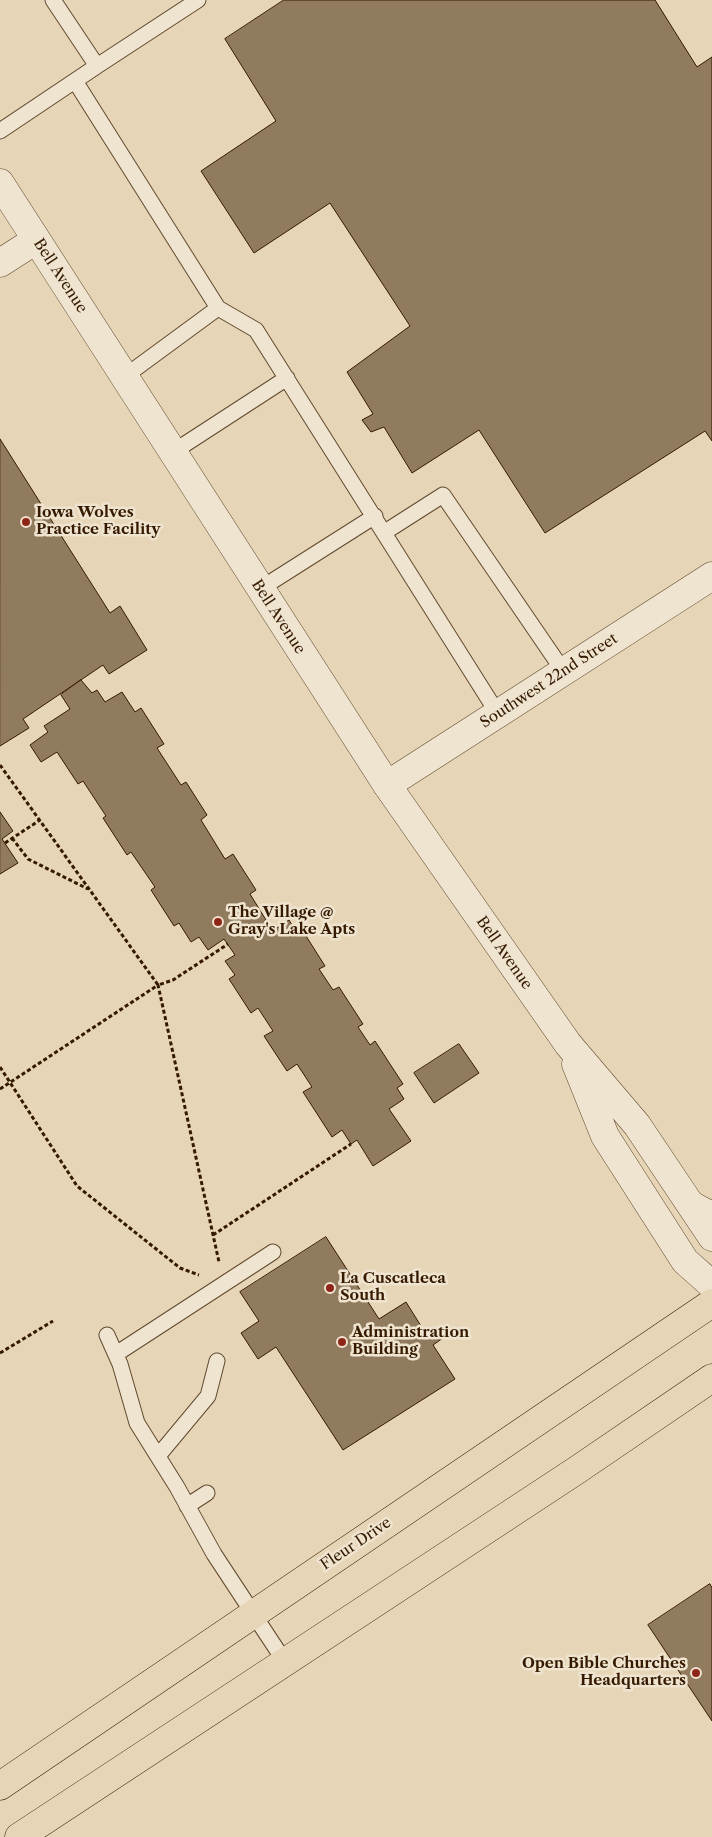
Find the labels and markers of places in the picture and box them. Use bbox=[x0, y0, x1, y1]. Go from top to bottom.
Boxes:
place label: Iowa Wolves Practice Facility bbox=[36, 504, 161, 539]
marker: Iowa Wolves Practice Facility bbox=[20, 516, 32, 528]
place label: The Village @ Gray's Lake Apts bbox=[228, 904, 355, 939]
marker: The Village @ Gray's Lake Apts bbox=[212, 916, 224, 928]
place label: La Cuscatleca South bbox=[340, 1270, 446, 1305]
marker: La Cuscatleca South bbox=[324, 1282, 336, 1294]
place label: Administration Building bbox=[352, 1324, 469, 1359]
marker: Administration Building bbox=[336, 1336, 348, 1348]
place label: Open Bible Churches Headquarters bbox=[522, 1655, 686, 1690]
marker: Open Bible Churches Headquarters bbox=[690, 1667, 702, 1679]

